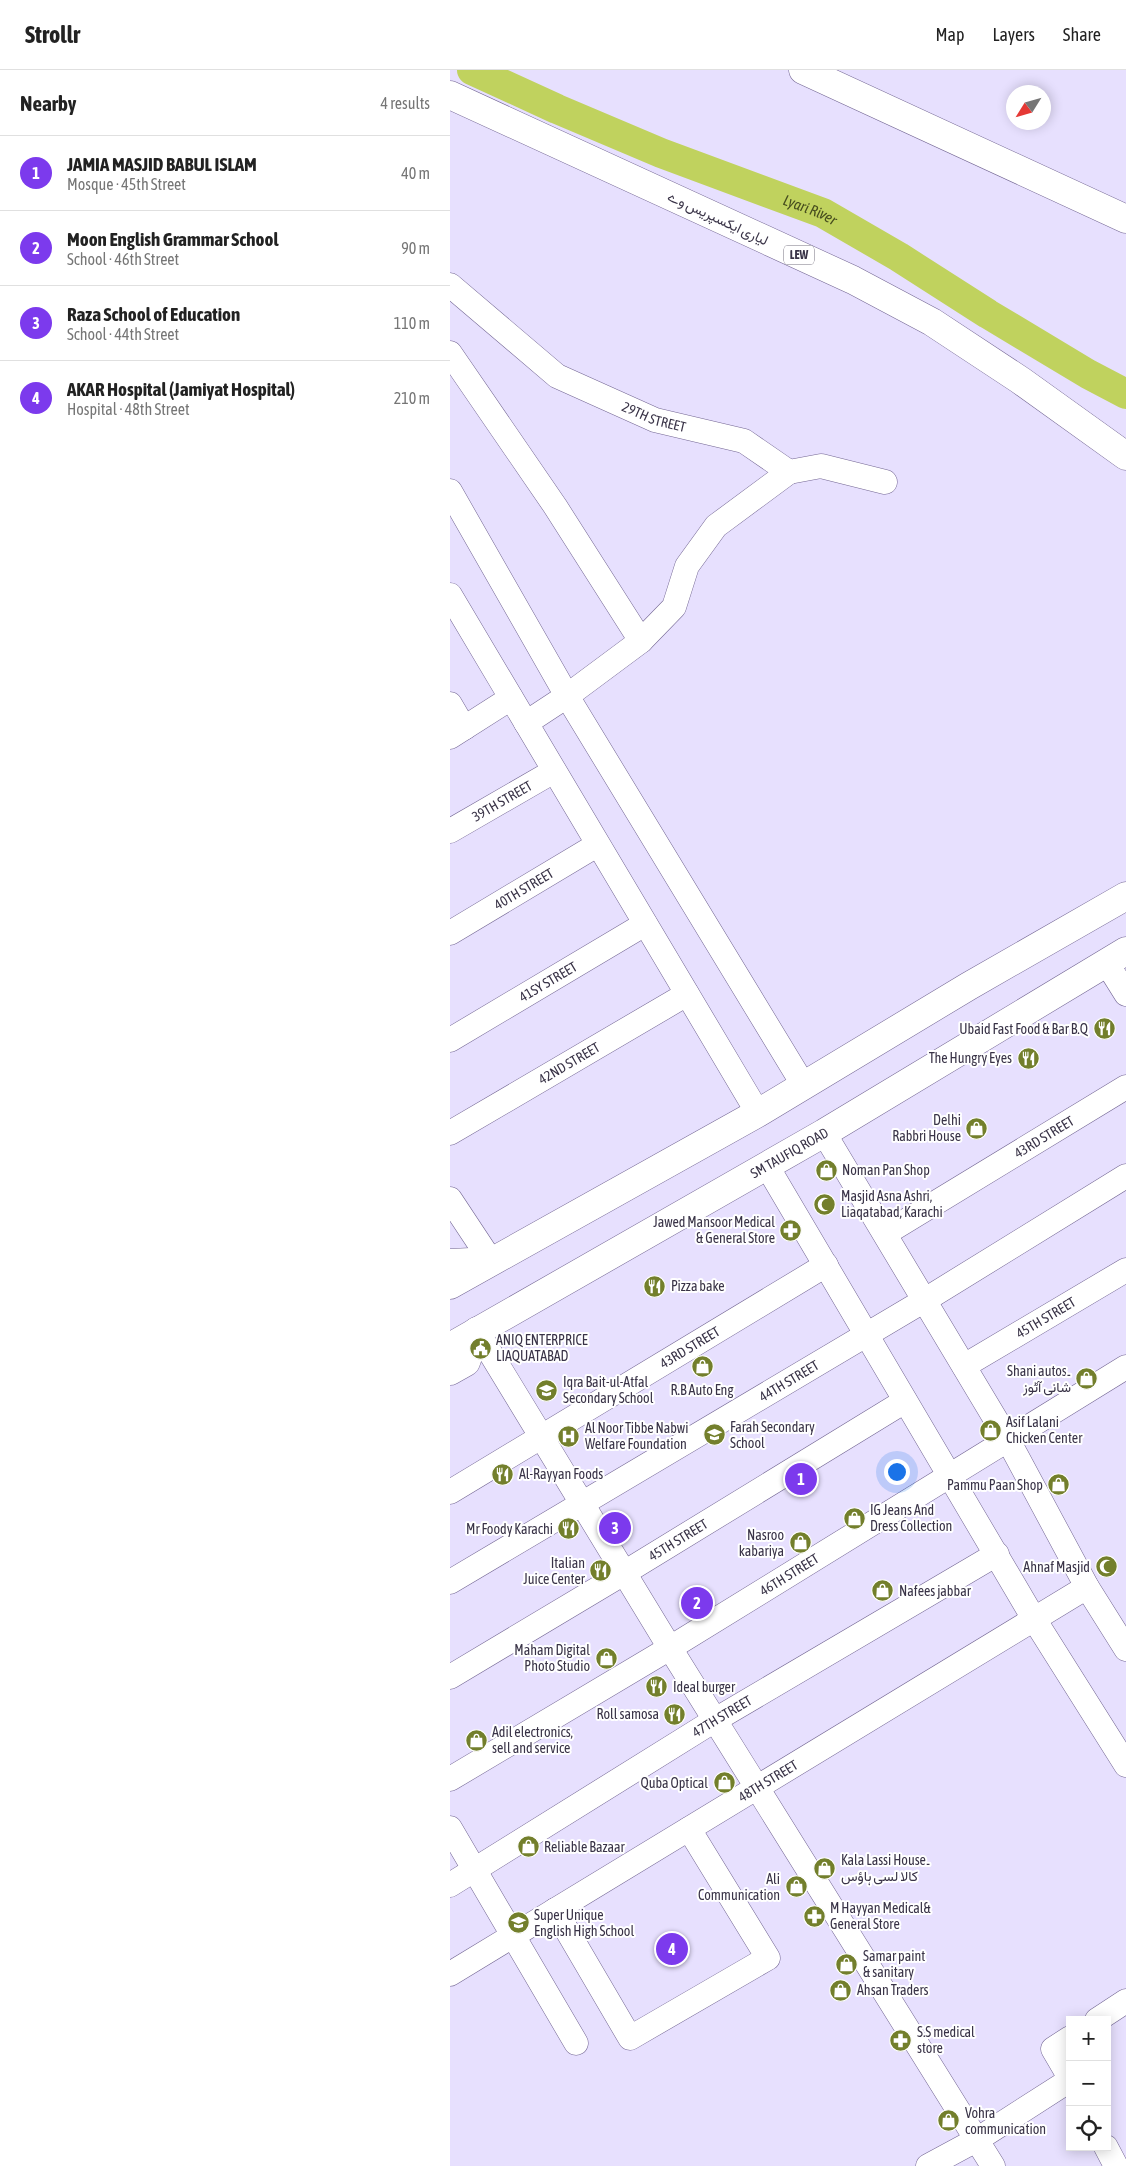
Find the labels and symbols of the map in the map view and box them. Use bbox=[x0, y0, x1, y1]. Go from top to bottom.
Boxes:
north arrow bbox=[1006, 85, 1051, 130]
street label: لیاری ایکسپریس وے bbox=[664, 188, 771, 250]
water label: Lyari River bbox=[781, 191, 841, 228]
road number: LEW bbox=[784, 246, 814, 264]
street label: 29TH STREET bbox=[620, 398, 687, 435]
street label: 39TH STREET bbox=[469, 777, 535, 825]
street label: 40TH STREET bbox=[491, 865, 556, 913]
street label: 41SY STREET bbox=[516, 958, 580, 1005]
restaurant icon: Ubaid Fast Food & Bar B.Q bbox=[1092, 1017, 1116, 1041]
place label: Ubaid Fast Food & Bar B.Q bbox=[959, 1021, 1089, 1037]
street label: 42ND STREET bbox=[536, 1039, 603, 1087]
restaurant icon: The Hungry Eyes bbox=[1016, 1046, 1040, 1070]
place label: The Hungry Eyes bbox=[929, 1050, 1012, 1066]
place label: Delhi Rabbri House bbox=[892, 1112, 961, 1144]
street label: 43RD STREET bbox=[1011, 1113, 1077, 1161]
shop icon: Delhi Rabbri House bbox=[965, 1116, 989, 1140]
street label: SM TAUFIQ ROAD bbox=[748, 1124, 831, 1181]
shop icon: Noman Pan Shop bbox=[814, 1158, 838, 1182]
place label: Noman Pan Shop bbox=[842, 1162, 930, 1178]
place label: Masjid Asna Ashri, Liaqatabad, Karachi bbox=[841, 1188, 943, 1220]
mosque icon: Masjid Asna Ashri, Liaqatabad, Karachi bbox=[813, 1192, 837, 1216]
place label: Jawed Mansoor Medical & General Store bbox=[653, 1214, 775, 1246]
pharmacy icon: Jawed Mansoor Medical & General Store bbox=[779, 1218, 803, 1242]
restaurant icon: Pizza bake bbox=[643, 1274, 667, 1298]
place label: Pizza bake bbox=[671, 1278, 725, 1294]
street label: 45TH STREET bbox=[1013, 1294, 1078, 1341]
street label: 43RD STREET bbox=[657, 1323, 723, 1371]
place label: ANIQ ENTERPRICE LIAQUATABAD bbox=[496, 1332, 588, 1364]
public building icon: ANIQ ENTERPRICE LIAQUATABAD bbox=[468, 1336, 492, 1360]
shop icon: R.B Auto Eng bbox=[690, 1355, 714, 1379]
street label: 44TH STREET bbox=[756, 1357, 821, 1405]
place label: Shani autos۔ شانی آٹوز bbox=[1007, 1363, 1071, 1396]
shop icon: Shani autos۔ شانی آٹوز bbox=[1075, 1367, 1099, 1391]
place label: Iqra Bait-ul-Atfal Secondary School bbox=[563, 1374, 654, 1406]
school or university icon: Iqra Bait-ul-Atfal Secondary School bbox=[535, 1378, 559, 1402]
place label: R.B Auto Eng bbox=[671, 1382, 733, 1398]
place label: Asif Lalani Chicken Center bbox=[1006, 1414, 1083, 1446]
shop icon: Asif Lalani Chicken Center bbox=[978, 1418, 1002, 1442]
place label: Farah Secondary School bbox=[730, 1419, 815, 1451]
place label: Al Noor Tibbe Nabwi Welfare Foundation bbox=[585, 1420, 688, 1452]
school or university icon: Farah Secondary School bbox=[702, 1423, 726, 1447]
hospital icon: Al Noor Tibbe Nabwi Welfare Foundation bbox=[557, 1424, 581, 1448]
your location bbox=[884, 1459, 910, 1485]
pin: 1 bbox=[785, 1460, 817, 1498]
restaurant icon: Al-Rayyan Foods bbox=[491, 1462, 515, 1486]
place label: Al-Rayyan Foods bbox=[519, 1466, 603, 1482]
shop icon: Pammu Paan Shop bbox=[1047, 1473, 1071, 1497]
place label: Pammu Paan Shop bbox=[947, 1477, 1043, 1493]
place label: IG Jeans And Dress Collection bbox=[870, 1502, 952, 1534]
shop icon: IG Jeans And Dress Collection bbox=[842, 1506, 866, 1530]
pin: 3 bbox=[599, 1509, 631, 1547]
street label: 45TH STREET bbox=[645, 1516, 711, 1564]
restaurant icon: Mr Foody Karachi bbox=[557, 1517, 581, 1541]
place label: Mr Foody Karachi bbox=[466, 1521, 553, 1537]
place label: Nasroo kabariya bbox=[739, 1527, 784, 1559]
shop icon: Nasroo kabariya bbox=[788, 1531, 812, 1555]
street label: 46TH STREET bbox=[757, 1550, 822, 1599]
place label: Italian Juice Center bbox=[523, 1555, 586, 1587]
mosque icon: Ahnaf Masjid bbox=[1094, 1555, 1118, 1579]
restaurant icon: Italian Juice Center bbox=[589, 1559, 613, 1583]
place label: Ahnaf Masjid bbox=[1023, 1559, 1090, 1575]
shop icon: Nafees jabbar bbox=[871, 1579, 895, 1603]
place label: Nafees jabbar bbox=[899, 1583, 972, 1599]
pin: 2 bbox=[681, 1584, 713, 1622]
place label: Maham Digital Photo Studio bbox=[514, 1642, 590, 1674]
shop icon: Maham Digital Photo Studio bbox=[594, 1646, 618, 1670]
restaurant icon: Ideal burger bbox=[645, 1675, 669, 1699]
place label: Ideal burger bbox=[673, 1679, 736, 1695]
street label: 47TH STREET bbox=[689, 1692, 754, 1740]
restaurant icon: Roll samosa bbox=[663, 1702, 687, 1726]
place label: Roll samosa bbox=[597, 1706, 659, 1722]
place label: Adil electronics, sell and service bbox=[492, 1724, 573, 1756]
shop icon: Adil electronics, sell and service bbox=[464, 1728, 488, 1752]
street label: 48TH STREET bbox=[735, 1757, 801, 1805]
shop icon: Quba Optical bbox=[712, 1771, 736, 1795]
place label: Quba Optical bbox=[641, 1775, 708, 1791]
shop icon: Reliable Bazaar bbox=[516, 1835, 540, 1859]
place label: Reliable Bazaar bbox=[544, 1839, 625, 1855]
place label: Kala Lassi House۔ کالا لسی ہاؤس bbox=[841, 1852, 930, 1886]
shop icon: Kala Lassi House۔ کالا لسی ہاؤس bbox=[813, 1856, 837, 1880]
place label: Ali Communication bbox=[698, 1871, 780, 1903]
shop icon: Ali Communication bbox=[784, 1875, 808, 1899]
place label: M Hayyan Medical& General Store bbox=[830, 1900, 931, 1932]
pharmacy icon: M Hayyan Medical& General Store bbox=[802, 1904, 826, 1928]
place label: Super Unique English High School bbox=[534, 1907, 634, 1939]
school or university icon: Super Unique English High School bbox=[506, 1911, 530, 1935]
pin: 4 bbox=[656, 1930, 688, 1968]
place label: Samar paint & sanitary bbox=[863, 1948, 925, 1980]
shop icon: Samar paint & sanitary bbox=[835, 1952, 859, 1976]
shop icon: Ahsan Traders bbox=[829, 1978, 853, 2002]
place label: Ahsan Traders bbox=[857, 1982, 929, 1998]
place label: S.S medical store bbox=[917, 2024, 975, 2056]
pharmacy icon: S.S medical store bbox=[889, 2028, 913, 2052]
place label: Vohra communication bbox=[965, 2105, 1046, 2137]
shop icon: Vohra communication bbox=[937, 2109, 961, 2133]

